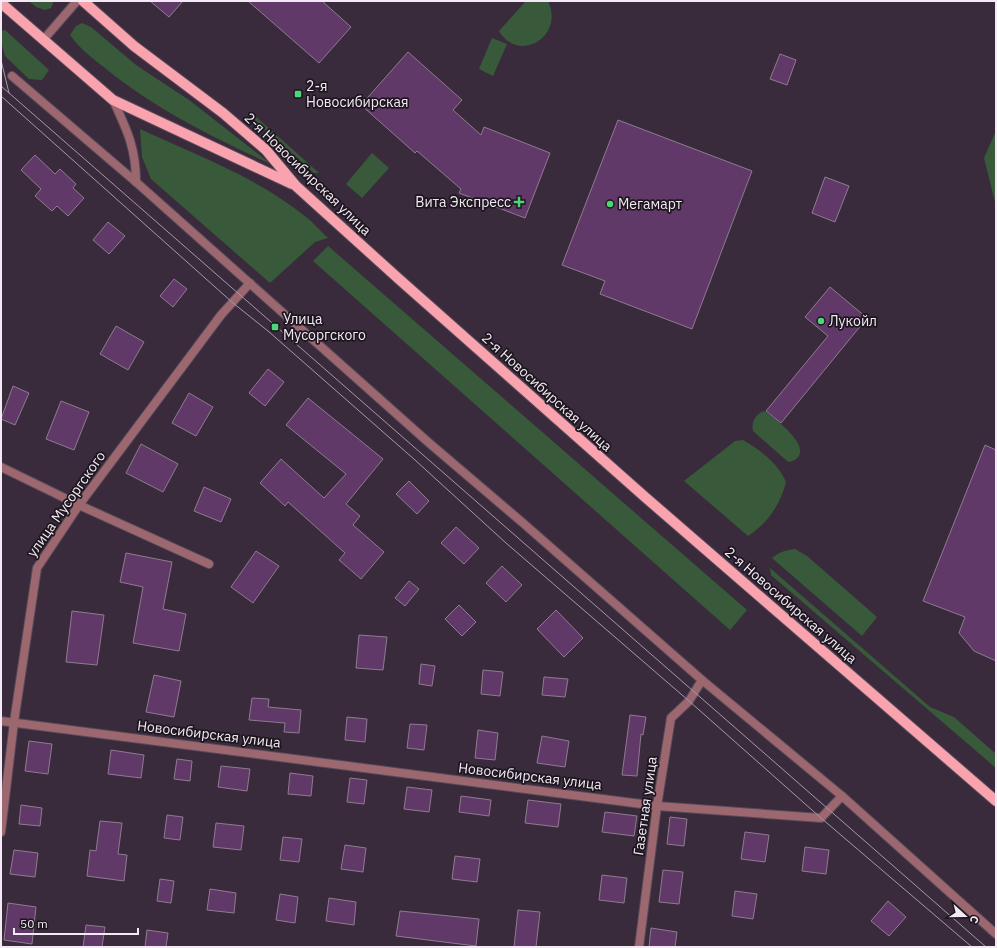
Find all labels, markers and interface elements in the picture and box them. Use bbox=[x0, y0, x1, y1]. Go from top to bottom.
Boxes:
place label: 2-я Новосибирская bbox=[306, 77, 408, 111]
marker: 2-я Новосибирская bbox=[293, 89, 303, 99]
street label: 2-я Новосибирская улица bbox=[241, 109, 376, 240]
place label: Вита Экспресс bbox=[415, 193, 511, 211]
place label: Мегамарт bbox=[618, 195, 683, 213]
marker: Вита Экспресс bbox=[514, 197, 524, 207]
marker: Мегамарт bbox=[605, 199, 615, 209]
place label: Улица Мусоргского bbox=[283, 310, 366, 344]
place label: Лукойл bbox=[829, 312, 877, 330]
marker: Лукойл bbox=[816, 316, 826, 326]
marker: Улица Мусоргского bbox=[270, 322, 280, 332]
street label: 2-я Новосибирская улица bbox=[478, 329, 616, 456]
street label: улица Мусоргского bbox=[23, 448, 109, 560]
street label: 2-я Новосибирская улица bbox=[721, 543, 861, 668]
street label: Новосибирская улица bbox=[136, 716, 282, 752]
street label: Газетная улица bbox=[629, 755, 661, 857]
street label: Новосибирская улица bbox=[457, 758, 603, 794]
north arrow bbox=[945, 896, 985, 936]
scale bar bbox=[14, 910, 138, 936]
text: С bbox=[967, 914, 982, 925]
text: 50 m bbox=[20, 916, 48, 931]

